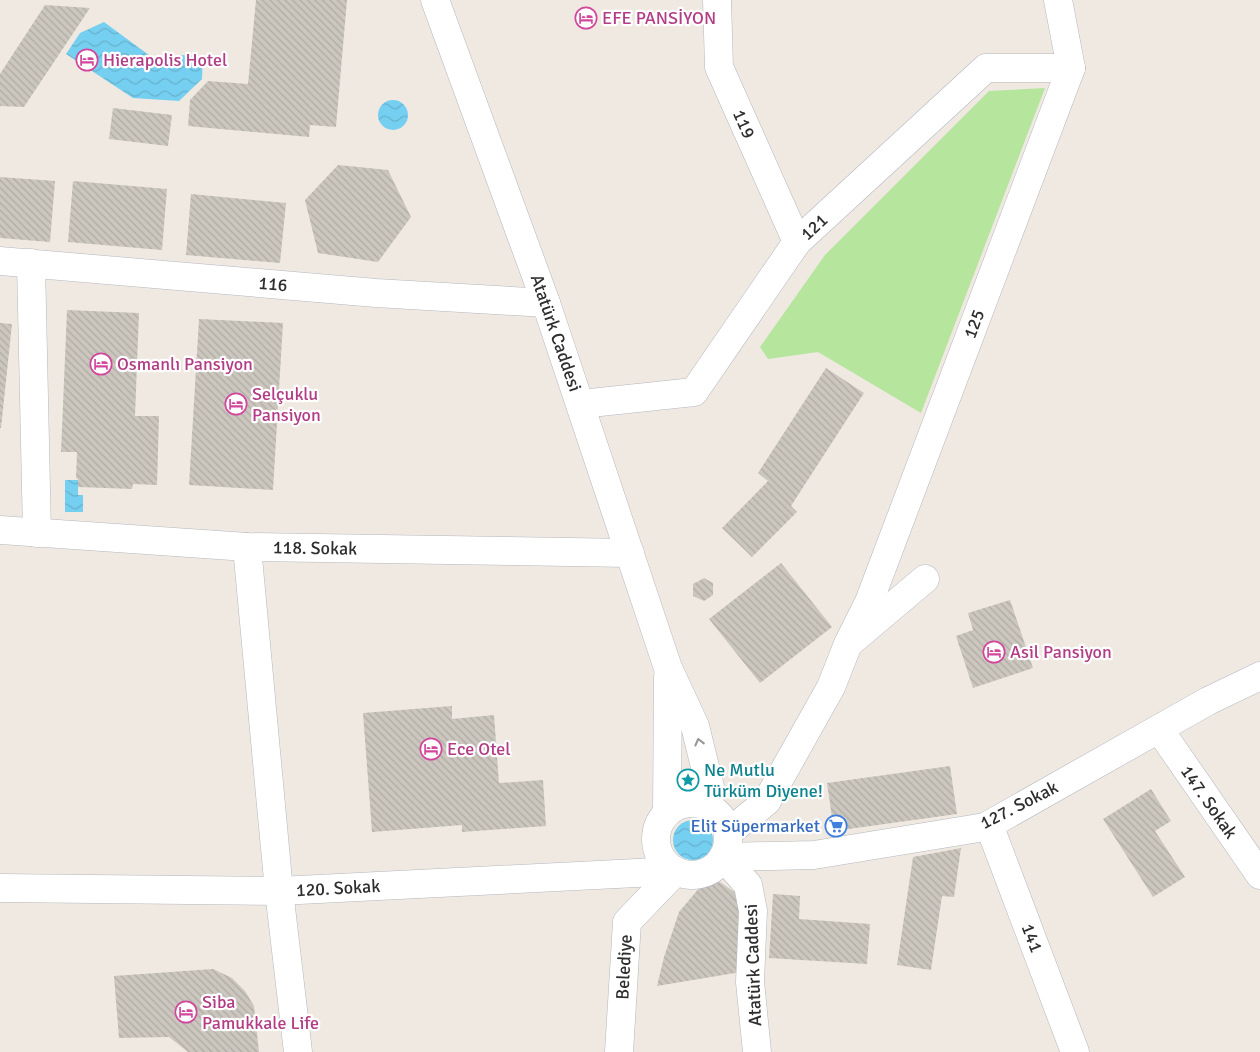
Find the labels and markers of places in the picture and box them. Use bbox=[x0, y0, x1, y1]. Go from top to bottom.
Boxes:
hotel icon: EFE PANSİYON bbox=[574, 6, 598, 30]
place label: EFE PANSİYON bbox=[602, 7, 716, 29]
hotel icon: Hierapolis Hotel bbox=[75, 48, 99, 72]
place label: Hierapolis Hotel bbox=[103, 49, 227, 71]
hotel icon: Osmanlı Pansiyon bbox=[89, 352, 113, 376]
place label: Osmanlı Pansiyon bbox=[117, 353, 253, 375]
place label: Selçuklu Pansiyon bbox=[252, 383, 321, 426]
hotel icon: Selçuklu Pansiyon bbox=[224, 392, 248, 416]
hotel icon: Asil Pansiyon bbox=[982, 640, 1006, 664]
place label: Asil Pansiyon bbox=[1010, 641, 1112, 663]
hotel icon: Ece Otel bbox=[419, 737, 443, 761]
place label: Ece Otel bbox=[447, 738, 511, 760]
place label: Ne Mutlu Türküm Diyene! bbox=[704, 759, 823, 802]
place icon: Ne Mutlu Türküm Diyene! bbox=[676, 768, 700, 792]
supermarket icon: Elit Süpermarket bbox=[824, 814, 848, 838]
place label: Elit Süpermarket bbox=[690, 815, 820, 837]
place label: Siba Pamukkale Life bbox=[202, 991, 319, 1034]
hotel icon: Siba Pamukkale Life bbox=[174, 1000, 198, 1024]

